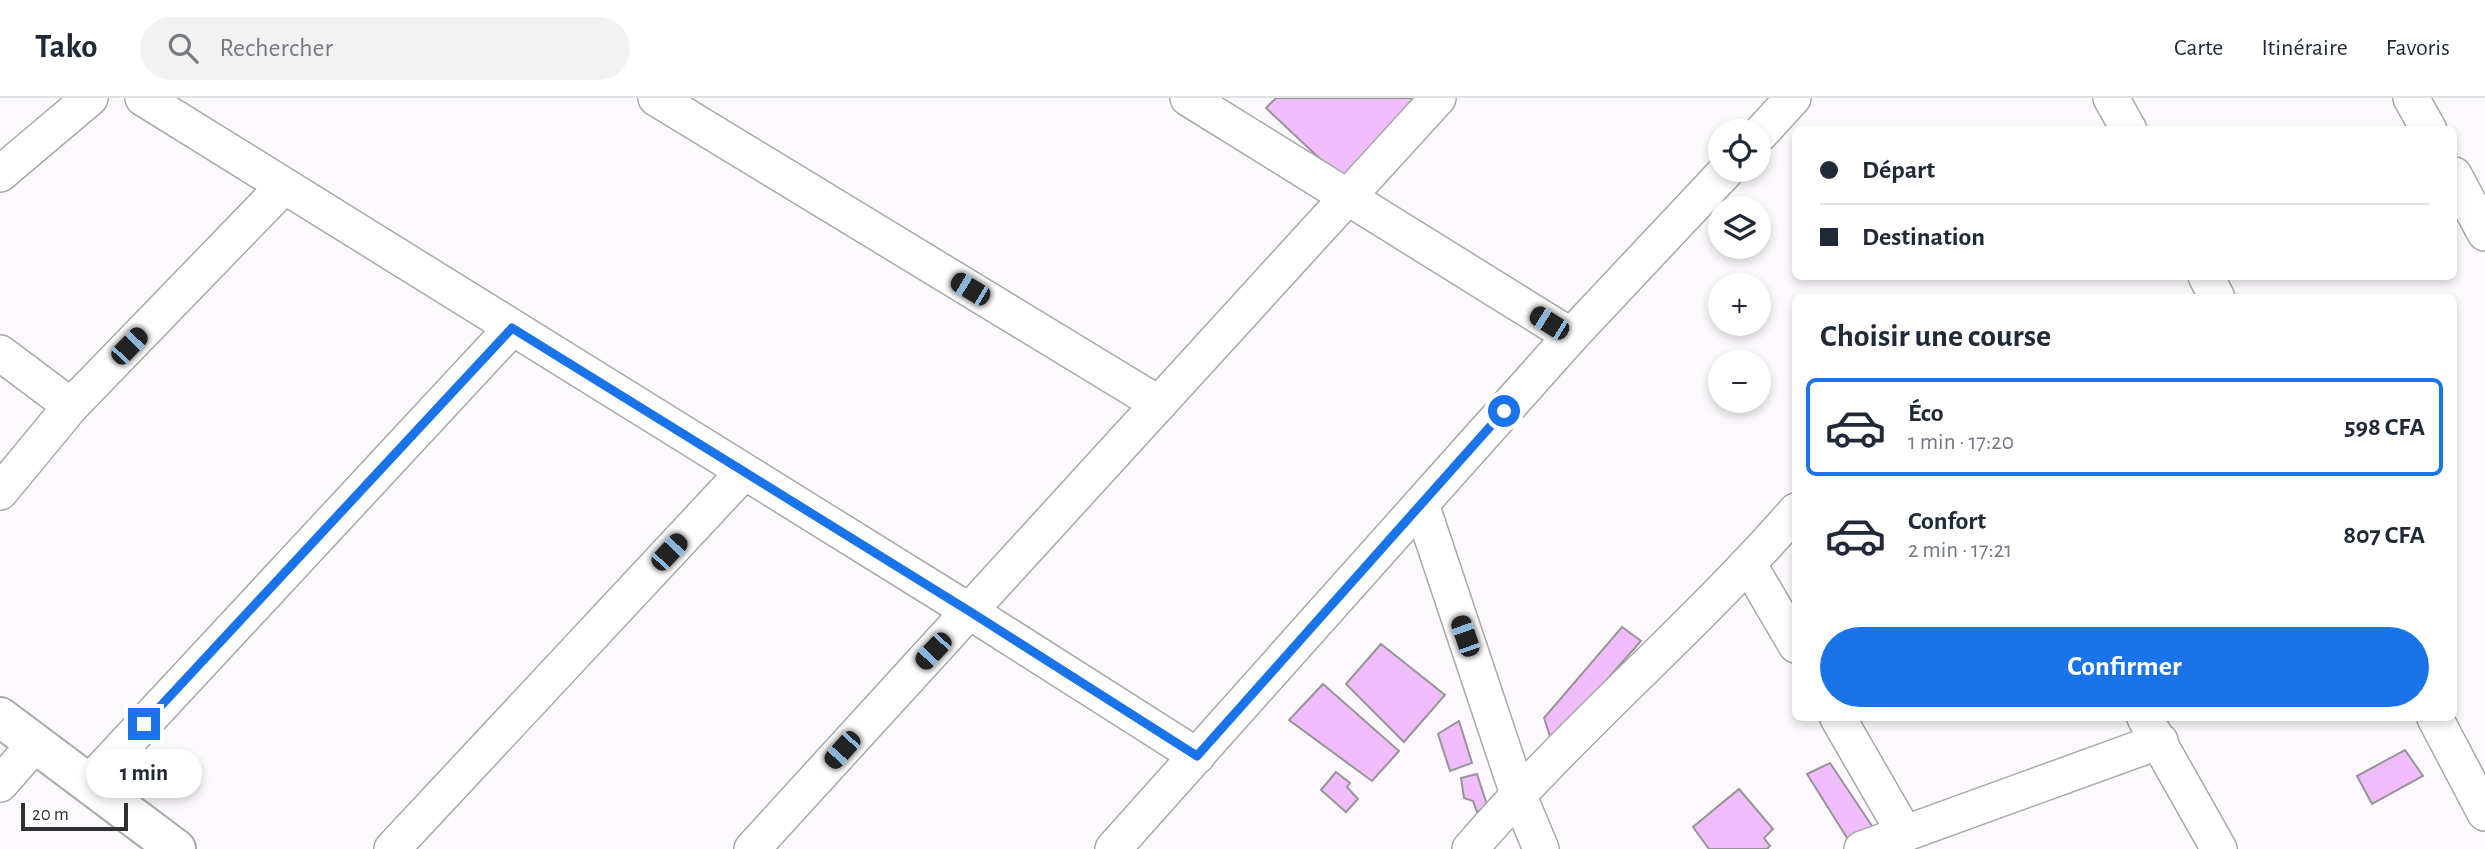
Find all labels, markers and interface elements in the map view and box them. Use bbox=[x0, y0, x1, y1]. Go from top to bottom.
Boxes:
search box bbox=[140, 17, 630, 80]
icon: search bbox=[164, 29, 202, 67]
text: Tako bbox=[35, 31, 98, 64]
text: Rechercher bbox=[220, 35, 333, 61]
text: Carte bbox=[2174, 36, 2223, 60]
text: Itinéraire bbox=[2261, 36, 2348, 60]
text: Favoris bbox=[2386, 36, 2450, 60]
map controls bbox=[1708, 119, 1771, 413]
button: locate bbox=[1708, 119, 1771, 182]
text: Départ bbox=[1862, 157, 1935, 183]
button: layers bbox=[1708, 196, 1771, 259]
text: Destination bbox=[1862, 224, 1985, 250]
car bbox=[947, 269, 994, 309]
button: + bbox=[1708, 273, 1771, 336]
car bbox=[1526, 303, 1573, 343]
text: Choisir une course bbox=[1820, 320, 2051, 352]
car bbox=[107, 324, 152, 368]
button: − bbox=[1708, 350, 1771, 413]
route start bbox=[1488, 395, 1520, 427]
icon: car bbox=[1824, 396, 1887, 459]
text: Éco bbox=[1908, 400, 1944, 426]
text: 598 CFA bbox=[2344, 414, 2425, 440]
text: 1 min · 17:20 bbox=[1908, 431, 2014, 454]
icon: car bbox=[1824, 504, 1887, 567]
text: Confort bbox=[1908, 508, 1986, 534]
text: 807 CFA bbox=[2343, 522, 2425, 548]
car bbox=[647, 529, 692, 575]
text: 2 min · 17:21 bbox=[1908, 539, 2012, 562]
car bbox=[1449, 613, 1482, 659]
button: Confirmer bbox=[1820, 627, 2429, 707]
car bbox=[911, 628, 956, 674]
route end bbox=[128, 708, 160, 740]
car bbox=[821, 727, 864, 773]
callout: 1 min bbox=[86, 748, 202, 798]
text: 1 min bbox=[120, 762, 168, 785]
scale bar bbox=[21, 800, 128, 832]
text: 20 m bbox=[32, 805, 69, 824]

